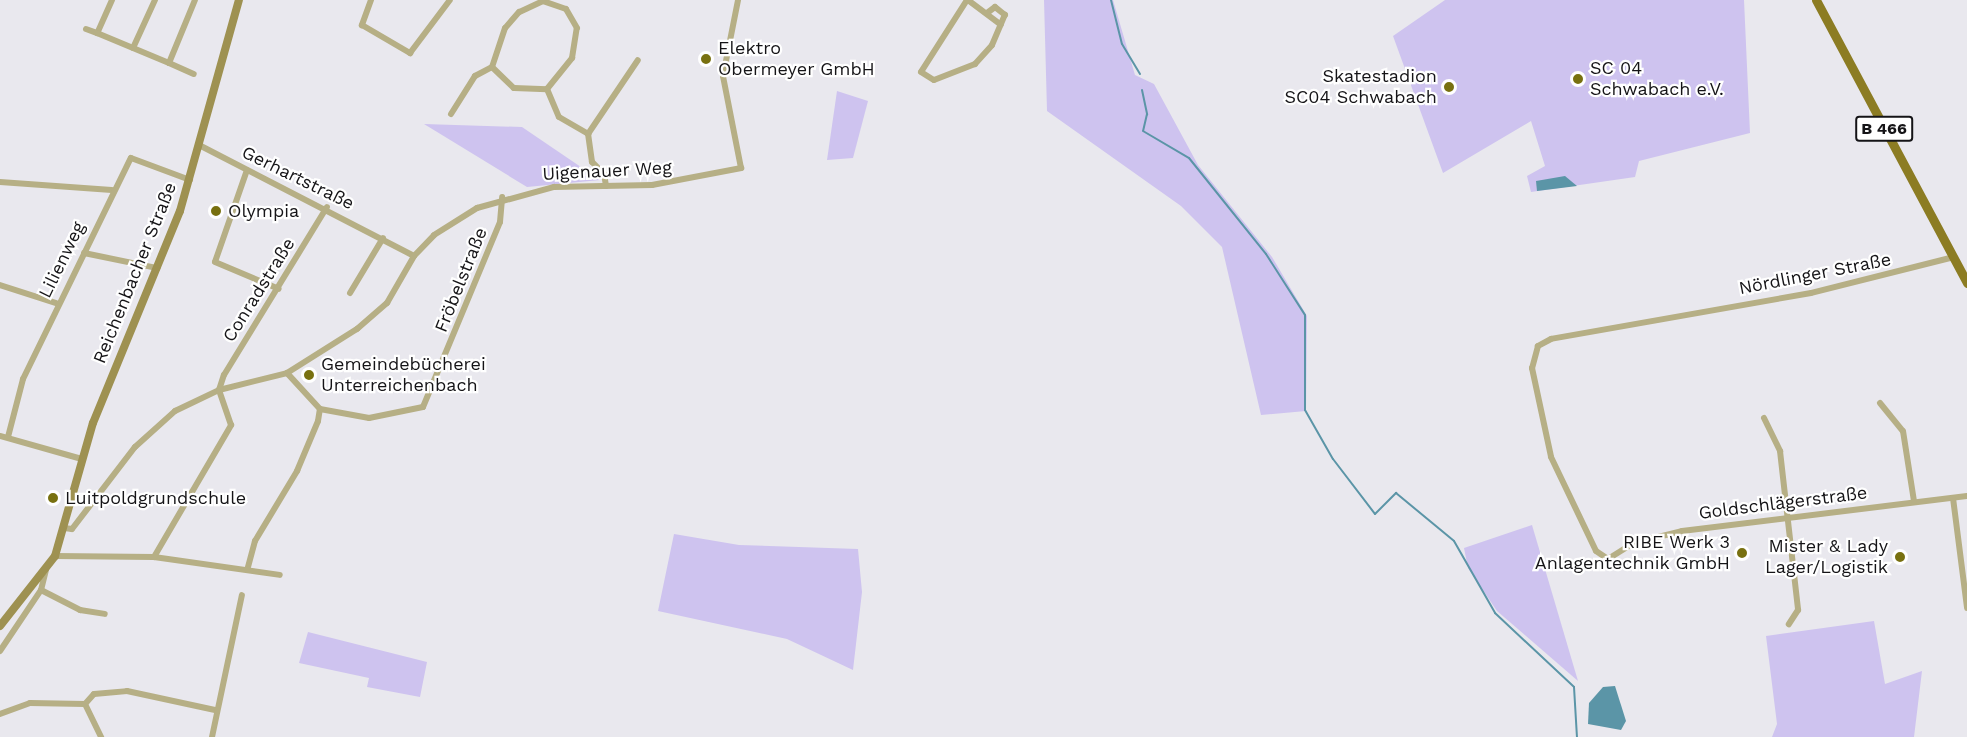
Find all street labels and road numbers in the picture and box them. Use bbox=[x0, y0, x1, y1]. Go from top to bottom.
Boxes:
road number: B 466 bbox=[1854, 116, 1914, 142]
street label: Gerhartstraße bbox=[238, 142, 358, 214]
street label: Uigenauer Weg bbox=[541, 157, 673, 185]
street label: Reichenbacher Straße bbox=[89, 179, 181, 367]
street label: Lilienweg bbox=[34, 218, 90, 302]
street label: Fröbelstraße bbox=[430, 224, 492, 336]
street label: Conradstraße bbox=[218, 234, 300, 346]
street label: Nördlinger Straße bbox=[1737, 249, 1893, 299]
street label: Goldschlägerstraße bbox=[1697, 482, 1869, 524]

